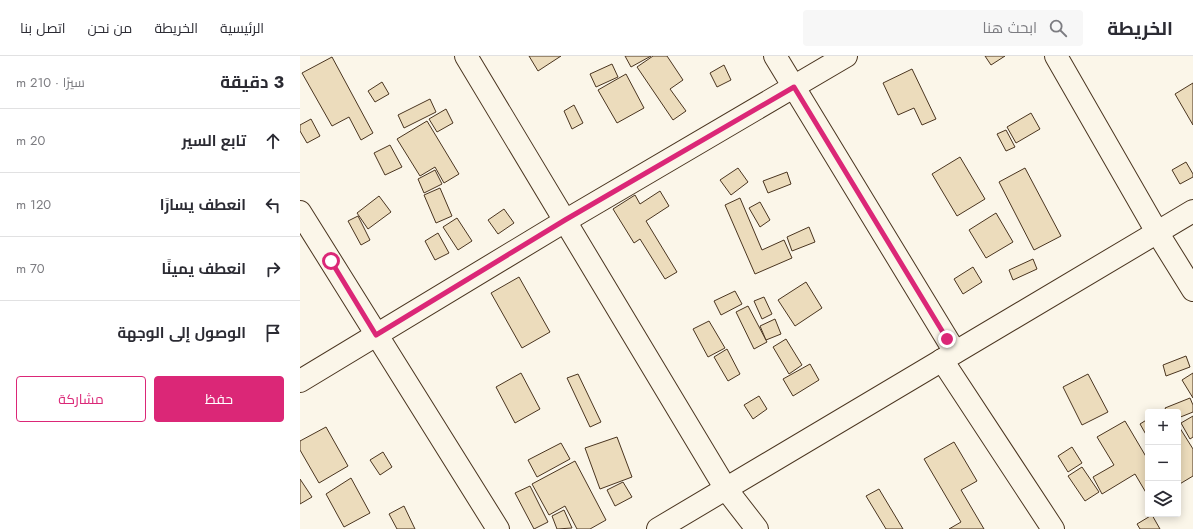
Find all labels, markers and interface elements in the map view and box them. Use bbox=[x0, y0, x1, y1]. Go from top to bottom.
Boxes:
search box bbox=[803, 10, 1083, 46]
text: الخريطة bbox=[1107, 15, 1173, 42]
text: ابحث هنا bbox=[983, 17, 1037, 39]
icon: search bbox=[1047, 17, 1069, 39]
text: اتصل بنا bbox=[20, 18, 65, 38]
text: من نحن bbox=[87, 18, 132, 38]
text: الخريطة bbox=[154, 18, 198, 38]
text: الرئيسية bbox=[220, 18, 264, 38]
text: 3 دقيقة bbox=[220, 70, 284, 94]
text: سيرًا · 210 m bbox=[16, 73, 85, 92]
text: تابع السير bbox=[182, 130, 246, 152]
icon: ahead bbox=[262, 130, 284, 152]
text: 20 m bbox=[16, 131, 45, 150]
text: انعطف يسارًا bbox=[160, 194, 246, 216]
icon: left bbox=[262, 194, 284, 216]
text: 120 m bbox=[16, 195, 51, 214]
route start bbox=[322, 252, 340, 270]
text: انعطف يمينًا bbox=[162, 258, 246, 280]
icon: right bbox=[262, 258, 284, 280]
text: 70 m bbox=[16, 259, 45, 278]
text: الوصول إلى الوجهة bbox=[117, 322, 246, 344]
icon: arrive bbox=[262, 322, 284, 344]
route end bbox=[938, 330, 956, 348]
button: مشاركة bbox=[16, 376, 146, 422]
button: حفظ bbox=[154, 376, 284, 422]
map controls bbox=[1145, 409, 1181, 517]
button: + bbox=[1145, 409, 1181, 445]
button: − bbox=[1145, 445, 1181, 481]
button: layers bbox=[1145, 481, 1181, 517]

